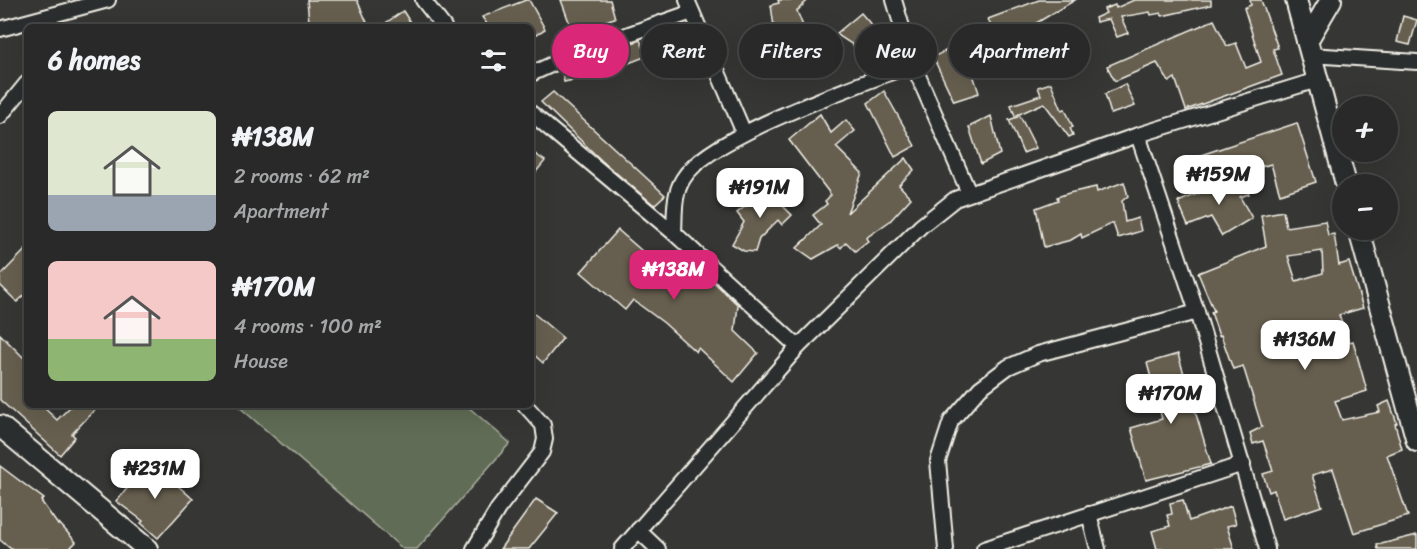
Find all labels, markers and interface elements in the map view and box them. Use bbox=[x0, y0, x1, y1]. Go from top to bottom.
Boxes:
chip: Buy bbox=[552, 24, 629, 78]
chip: Rent bbox=[641, 24, 727, 78]
chip: Filters bbox=[739, 24, 843, 78]
chip: New bbox=[855, 24, 937, 78]
chip: Apartment bbox=[949, 24, 1090, 78]
text: 6 homes bbox=[48, 37, 140, 83]
icon: filters bbox=[477, 44, 510, 77]
map controls bbox=[1332, 96, 1398, 240]
button: + bbox=[1332, 96, 1398, 162]
text: ₦138M bbox=[234, 113, 314, 159]
icon: home bbox=[96, 135, 168, 207]
pin: ₦159M bbox=[1177, 155, 1261, 206]
text: ₦159M bbox=[1188, 157, 1250, 192]
text: 2 rooms · 62 m² bbox=[234, 159, 370, 194]
pin: ₦191M bbox=[718, 168, 802, 219]
text: ₦191M bbox=[730, 170, 790, 205]
button: − bbox=[1332, 174, 1398, 240]
text: Apartment bbox=[234, 194, 328, 229]
pin: ₦138M bbox=[632, 250, 716, 301]
text: ₦138M bbox=[643, 252, 705, 287]
text: ₦170M bbox=[234, 263, 315, 309]
icon: home bbox=[96, 285, 168, 357]
text: 4 rooms · 100 m² bbox=[234, 309, 382, 344]
pin: ₦136M bbox=[1263, 320, 1347, 371]
text: ₦136M bbox=[1275, 322, 1335, 357]
text: House bbox=[234, 344, 288, 379]
pin: ₦170M bbox=[1129, 374, 1213, 425]
text: ₦170M bbox=[1140, 376, 1202, 411]
pin: ₦231M bbox=[113, 449, 197, 500]
text: ₦231M bbox=[125, 451, 185, 486]

